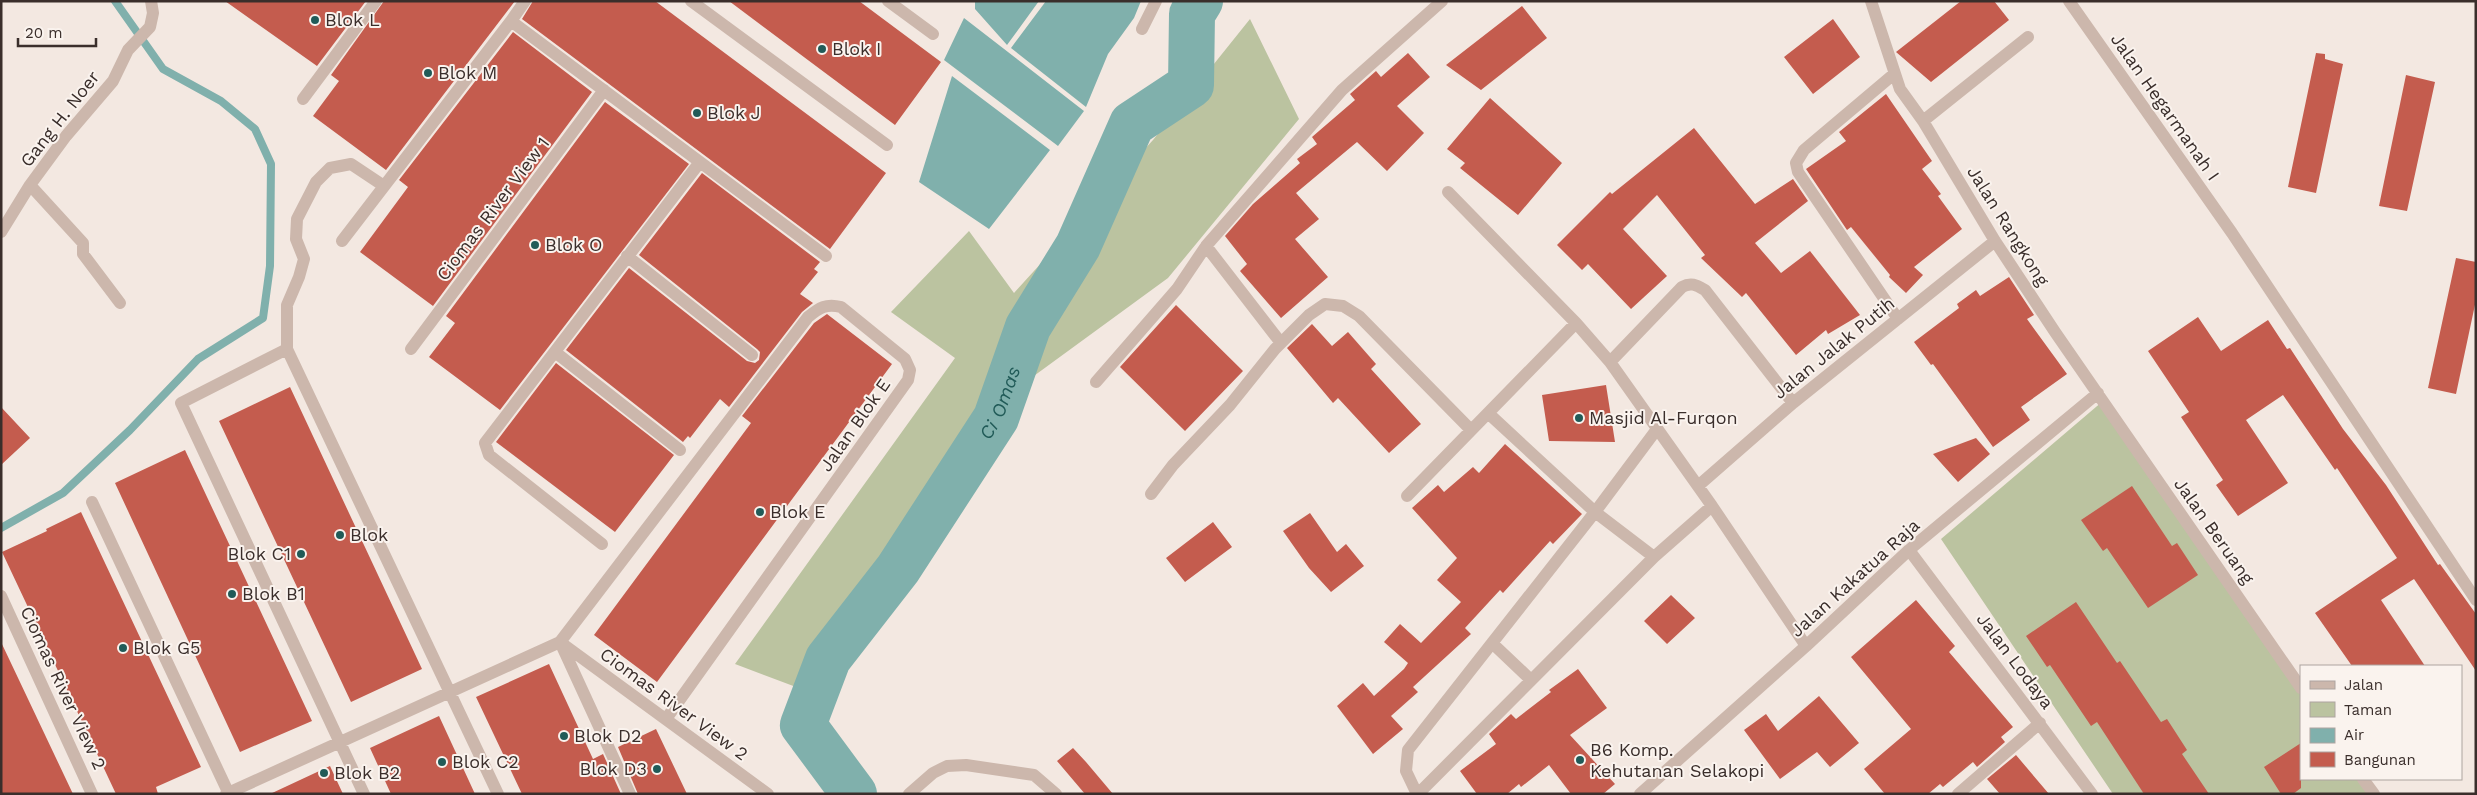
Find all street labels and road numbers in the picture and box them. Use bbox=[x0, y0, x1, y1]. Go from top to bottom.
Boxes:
street label: Jalan Hegarmanah I bbox=[2107, 29, 2224, 184]
street label: Gang H. Noer bbox=[16, 67, 104, 171]
street label: Ciomas River View 1 bbox=[432, 133, 553, 284]
street label: Jalan Rangkong bbox=[1963, 162, 2054, 290]
street label: Jalan Jalak Putih bbox=[1769, 292, 1899, 403]
street label: Jalan Blok E bbox=[815, 374, 894, 475]
street label: Jalan Beruang bbox=[2170, 474, 2259, 588]
street label: Jalan Kakatua Raja bbox=[1786, 514, 1923, 641]
street label: Ciomas River View 2 bbox=[16, 603, 111, 773]
street label: Jalan Lodaya bbox=[1973, 609, 2058, 713]
street label: Ciomas River View 2 bbox=[596, 643, 752, 764]

